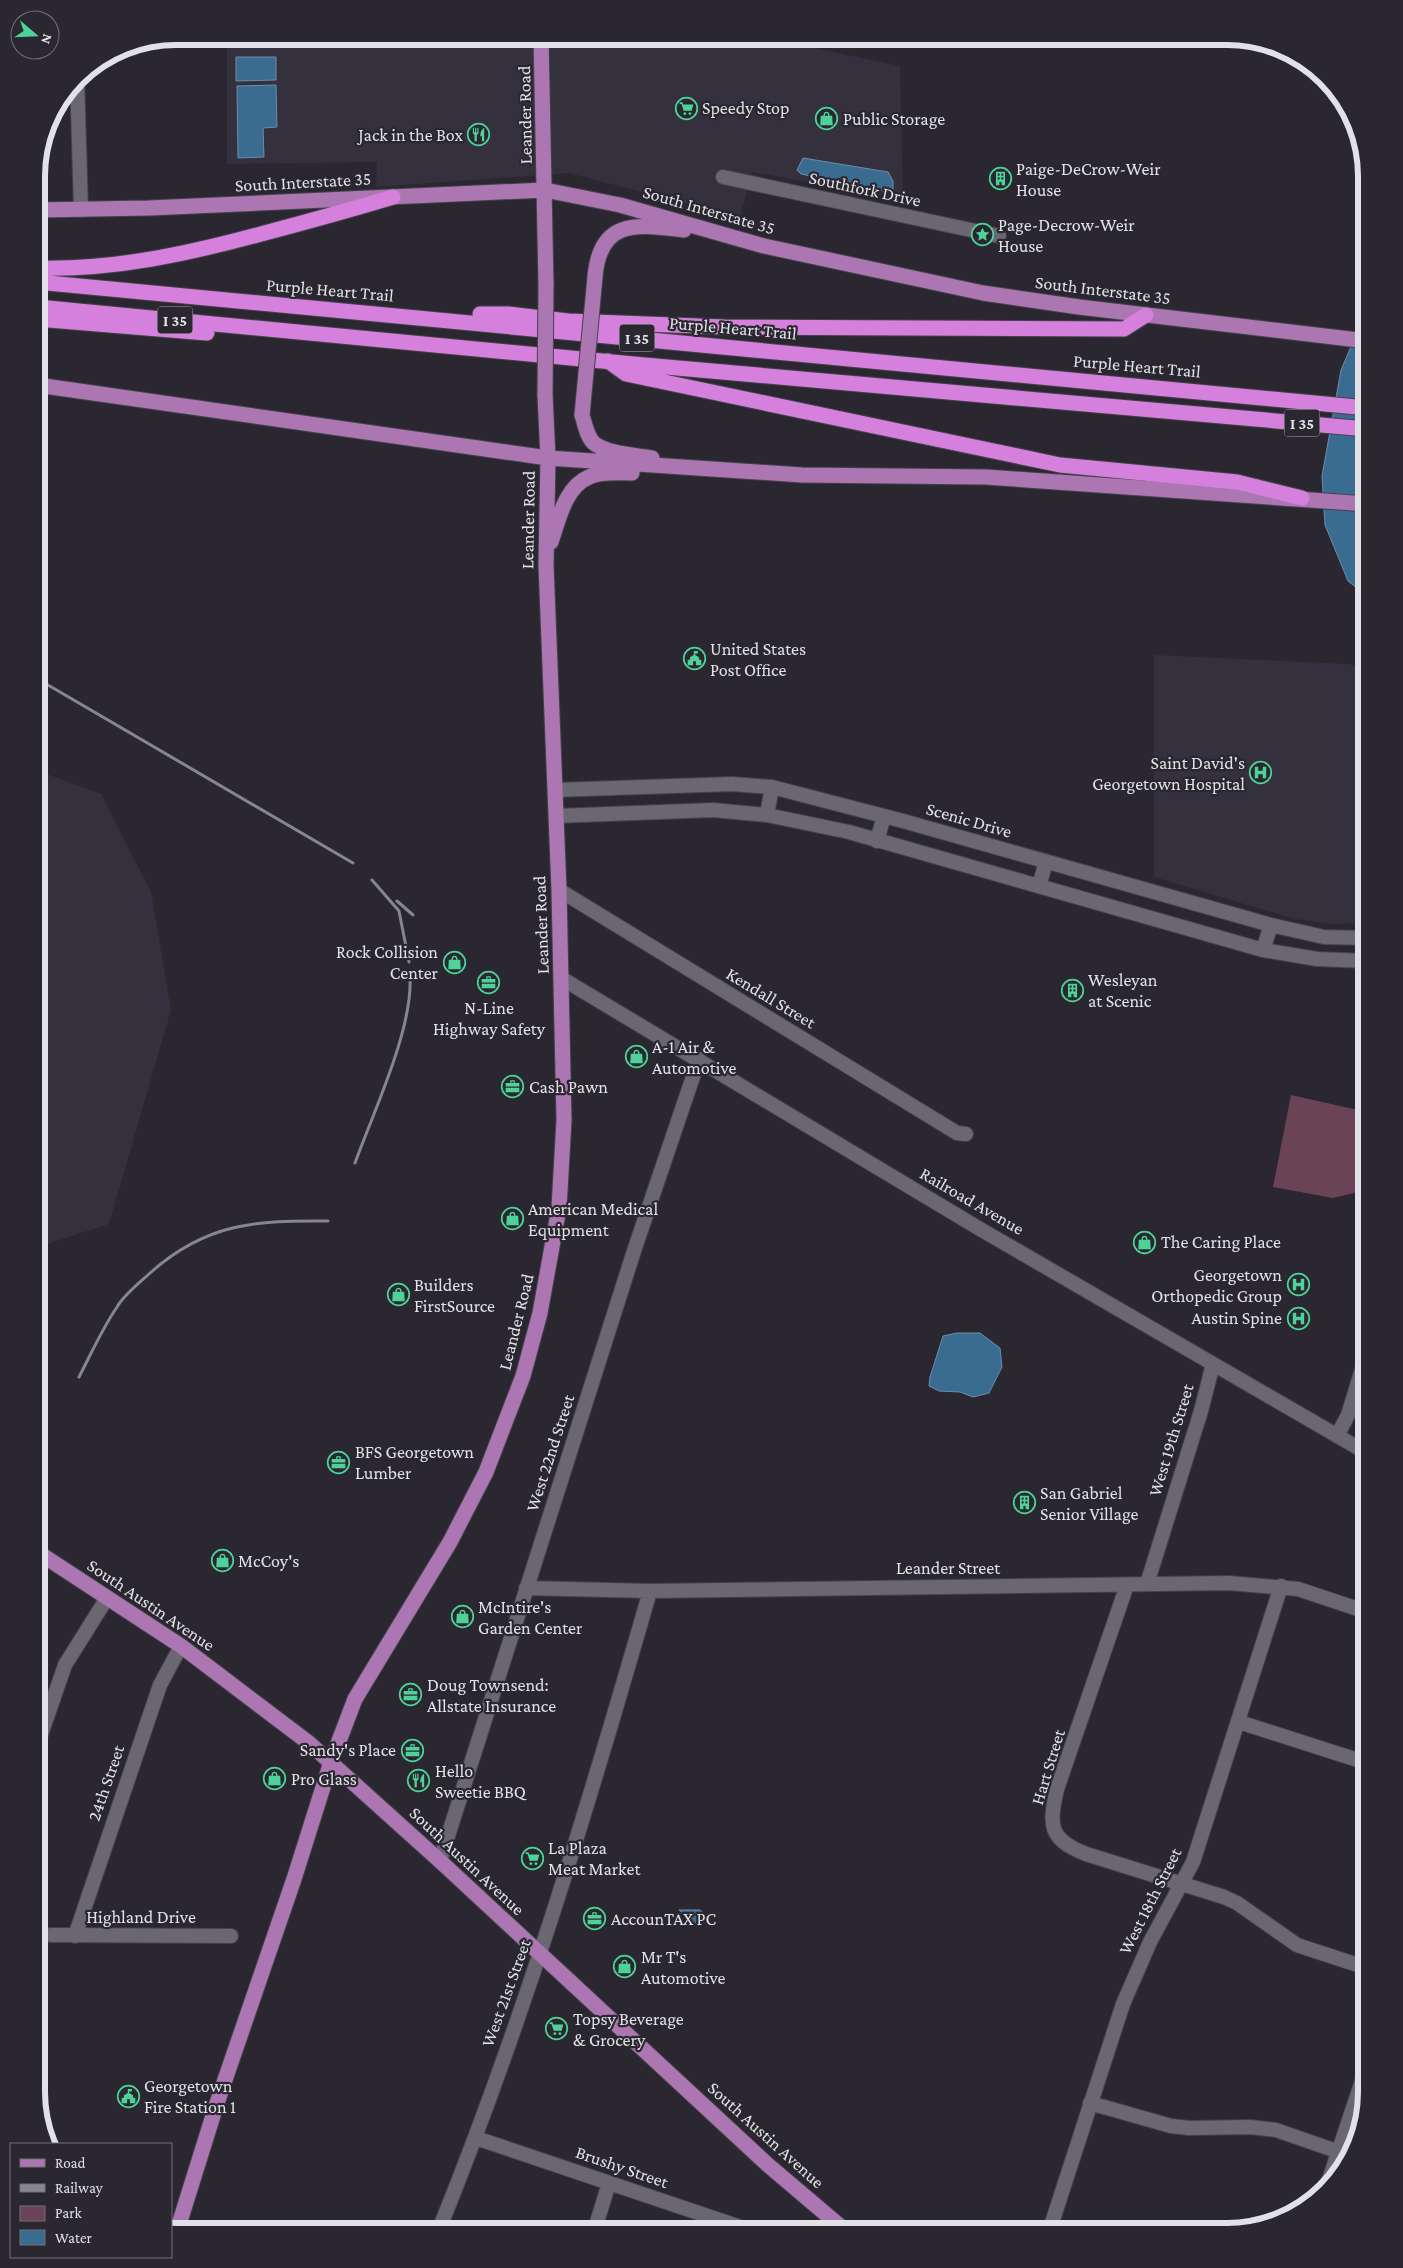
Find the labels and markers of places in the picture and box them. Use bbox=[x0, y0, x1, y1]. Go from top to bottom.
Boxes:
supermarket icon: Speedy Stop bbox=[674, 96, 698, 120]
place label: Speedy Stop bbox=[702, 98, 789, 118]
shop icon: Public Storage bbox=[815, 107, 839, 131]
place label: Public Storage bbox=[843, 109, 945, 129]
restaurant icon: Jack in the Box bbox=[467, 123, 491, 147]
place label: Jack in the Box bbox=[356, 125, 464, 145]
place label: Paige-DeCrow-Weir House bbox=[1016, 159, 1161, 200]
building icon: Paige-DeCrow-Weir House bbox=[988, 167, 1012, 191]
place label: Page-Decrow-Weir House bbox=[998, 215, 1135, 256]
place icon: Page-Decrow-Weir House bbox=[970, 223, 994, 247]
place label: United States Post Office bbox=[710, 639, 806, 680]
public building icon: United States Post Office bbox=[682, 647, 706, 671]
place label: Saint David's Georgetown Hospital bbox=[1092, 753, 1245, 794]
hospital icon: Saint David's Georgetown Hospital bbox=[1249, 761, 1273, 785]
place label: Rock Collision Center bbox=[336, 942, 439, 983]
shop icon: Rock Collision Center bbox=[442, 950, 466, 974]
place label: Wesleyan at Scenic bbox=[1088, 970, 1158, 1011]
office icon: N-Line Highway Safety bbox=[477, 971, 501, 995]
building icon: Wesleyan at Scenic bbox=[1060, 978, 1084, 1002]
place label: N-Line Highway Safety bbox=[433, 998, 546, 1039]
place label: A-1 Air & Automotive bbox=[652, 1037, 737, 1078]
shop icon: A-1 Air & Automotive bbox=[624, 1045, 648, 1069]
office icon: Cash Pawn bbox=[501, 1075, 525, 1099]
place label: Cash Pawn bbox=[529, 1077, 608, 1097]
place label: American Medical Equipment bbox=[528, 1199, 658, 1240]
shop icon: American Medical Equipment bbox=[500, 1207, 524, 1231]
shop icon: The Caring Place bbox=[1133, 1230, 1157, 1254]
place label: The Caring Place bbox=[1161, 1232, 1281, 1252]
place label: Georgetown Orthopedic Group bbox=[1151, 1265, 1282, 1306]
hospital icon: Georgetown Orthopedic Group bbox=[1286, 1273, 1310, 1297]
place label: Builders FirstSource bbox=[414, 1275, 495, 1316]
shop icon: Builders FirstSource bbox=[386, 1283, 410, 1307]
hospital icon: Austin Spine bbox=[1286, 1306, 1310, 1330]
place label: Austin Spine bbox=[1191, 1308, 1282, 1328]
place label: BFS Georgetown Lumber bbox=[355, 1442, 474, 1483]
office icon: BFS Georgetown Lumber bbox=[327, 1450, 351, 1474]
place label: San Gabriel Senior Village bbox=[1040, 1483, 1139, 1524]
building icon: San Gabriel Senior Village bbox=[1012, 1491, 1036, 1515]
shop icon: McCoy's bbox=[210, 1549, 234, 1573]
place label: McCoy's bbox=[238, 1551, 299, 1571]
place label: McIntire's Garden Center bbox=[478, 1597, 583, 1638]
shop icon: McIntire's Garden Center bbox=[450, 1605, 474, 1629]
place label: Doug Townsend: Allstate Insurance bbox=[427, 1675, 556, 1716]
office icon: Doug Townsend: Allstate Insurance bbox=[399, 1683, 423, 1707]
office icon: Sandy's Place bbox=[400, 1738, 424, 1762]
place label: Sandy's Place bbox=[300, 1740, 396, 1760]
place label: Hello Sweetie BBQ bbox=[435, 1761, 527, 1802]
shop icon: Pro Glass bbox=[263, 1767, 287, 1791]
place label: Pro Glass bbox=[291, 1769, 357, 1789]
restaurant icon: Hello Sweetie BBQ bbox=[407, 1769, 431, 1793]
place label: La Plaza Meat Market bbox=[548, 1838, 641, 1879]
supermarket icon: La Plaza Meat Market bbox=[520, 1846, 544, 1870]
office icon: AccounTAX PC bbox=[583, 1907, 607, 1931]
place label: AccounTAX PC bbox=[611, 1909, 717, 1929]
place label: Mr T's Automotive bbox=[641, 1947, 726, 1988]
shop icon: Mr T's Automotive bbox=[613, 1955, 637, 1979]
place label: Topsy Beverage & Grocery bbox=[573, 2009, 684, 2050]
supermarket icon: Topsy Beverage & Grocery bbox=[545, 2017, 569, 2041]
place label: Georgetown Fire Station 1 bbox=[144, 2076, 236, 2117]
public building icon: Georgetown Fire Station 1 bbox=[116, 2084, 140, 2108]

